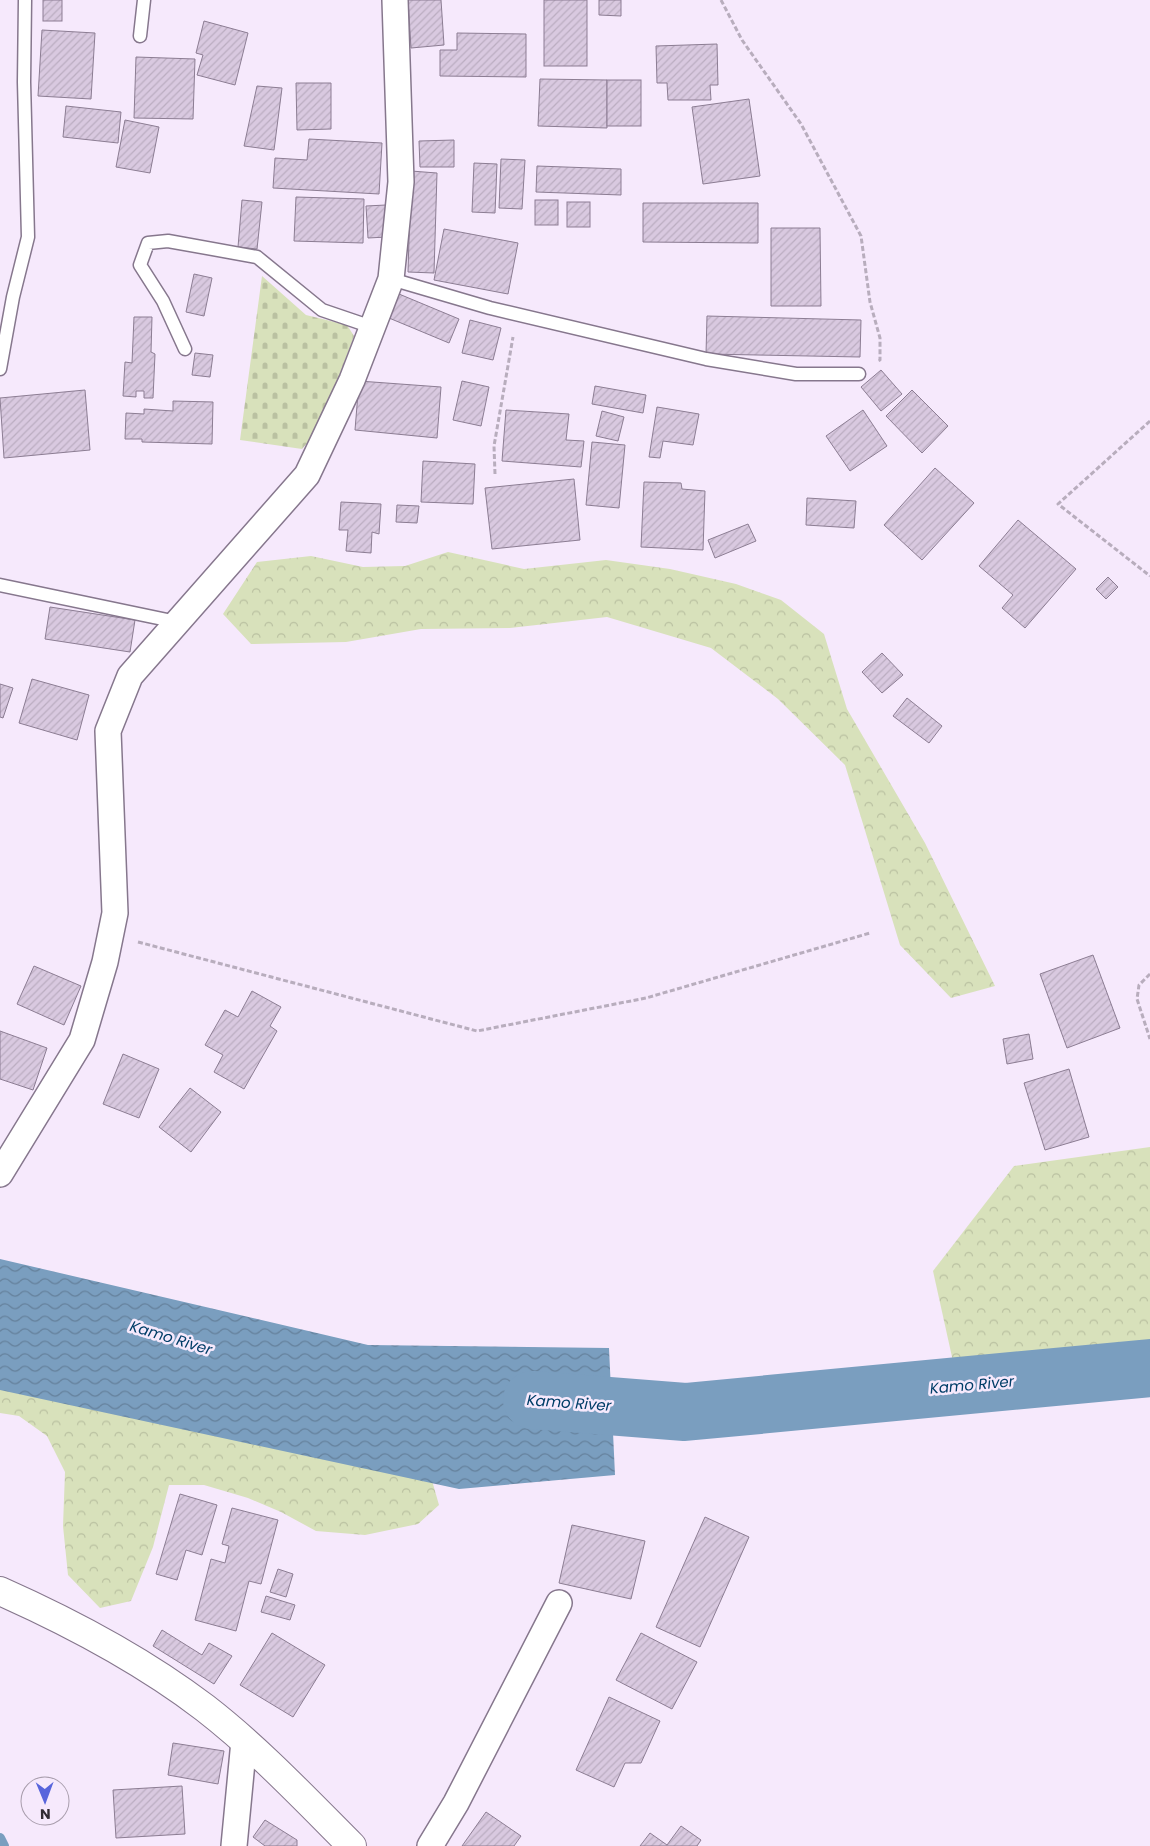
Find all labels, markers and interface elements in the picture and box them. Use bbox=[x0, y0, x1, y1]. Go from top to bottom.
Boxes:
water label: Kamo River bbox=[128, 1315, 215, 1360]
water label: Kamo River bbox=[929, 1370, 1015, 1399]
water label: Kamo River bbox=[526, 1389, 612, 1416]
north arrow bbox=[20, 1776, 70, 1826]
text: N bbox=[40, 1804, 51, 1824]

